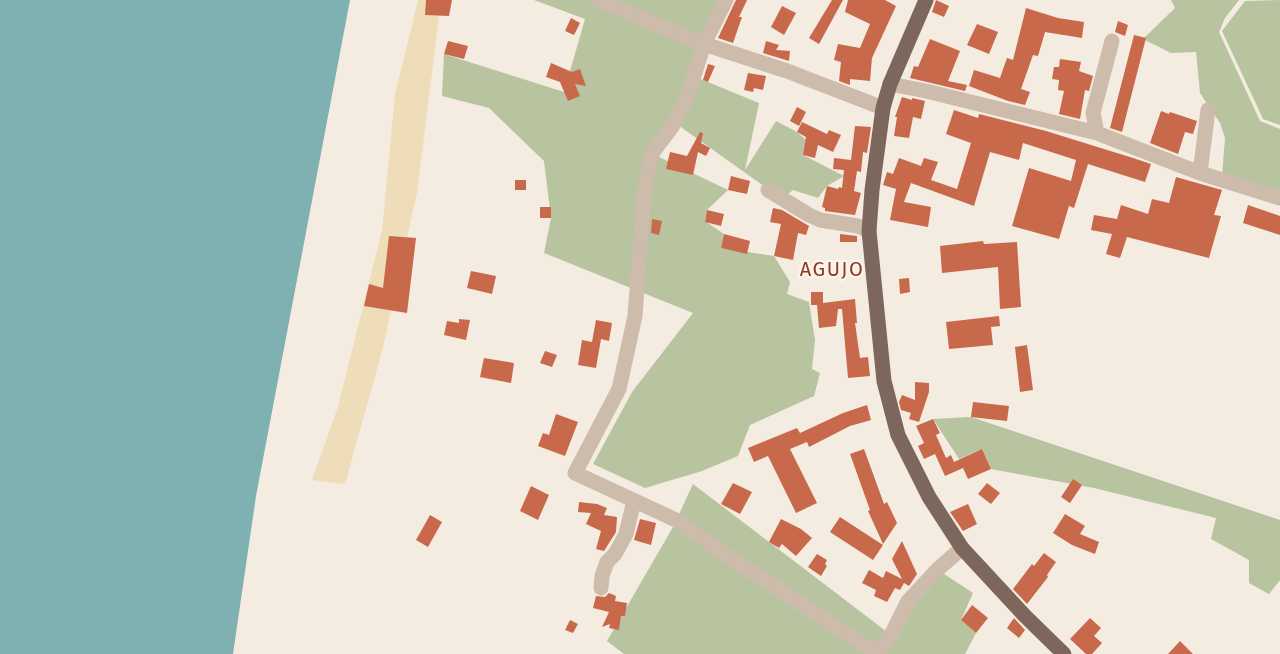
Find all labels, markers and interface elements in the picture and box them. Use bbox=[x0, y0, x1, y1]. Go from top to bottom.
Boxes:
district label: AGUJO bbox=[800, 258, 864, 282]

